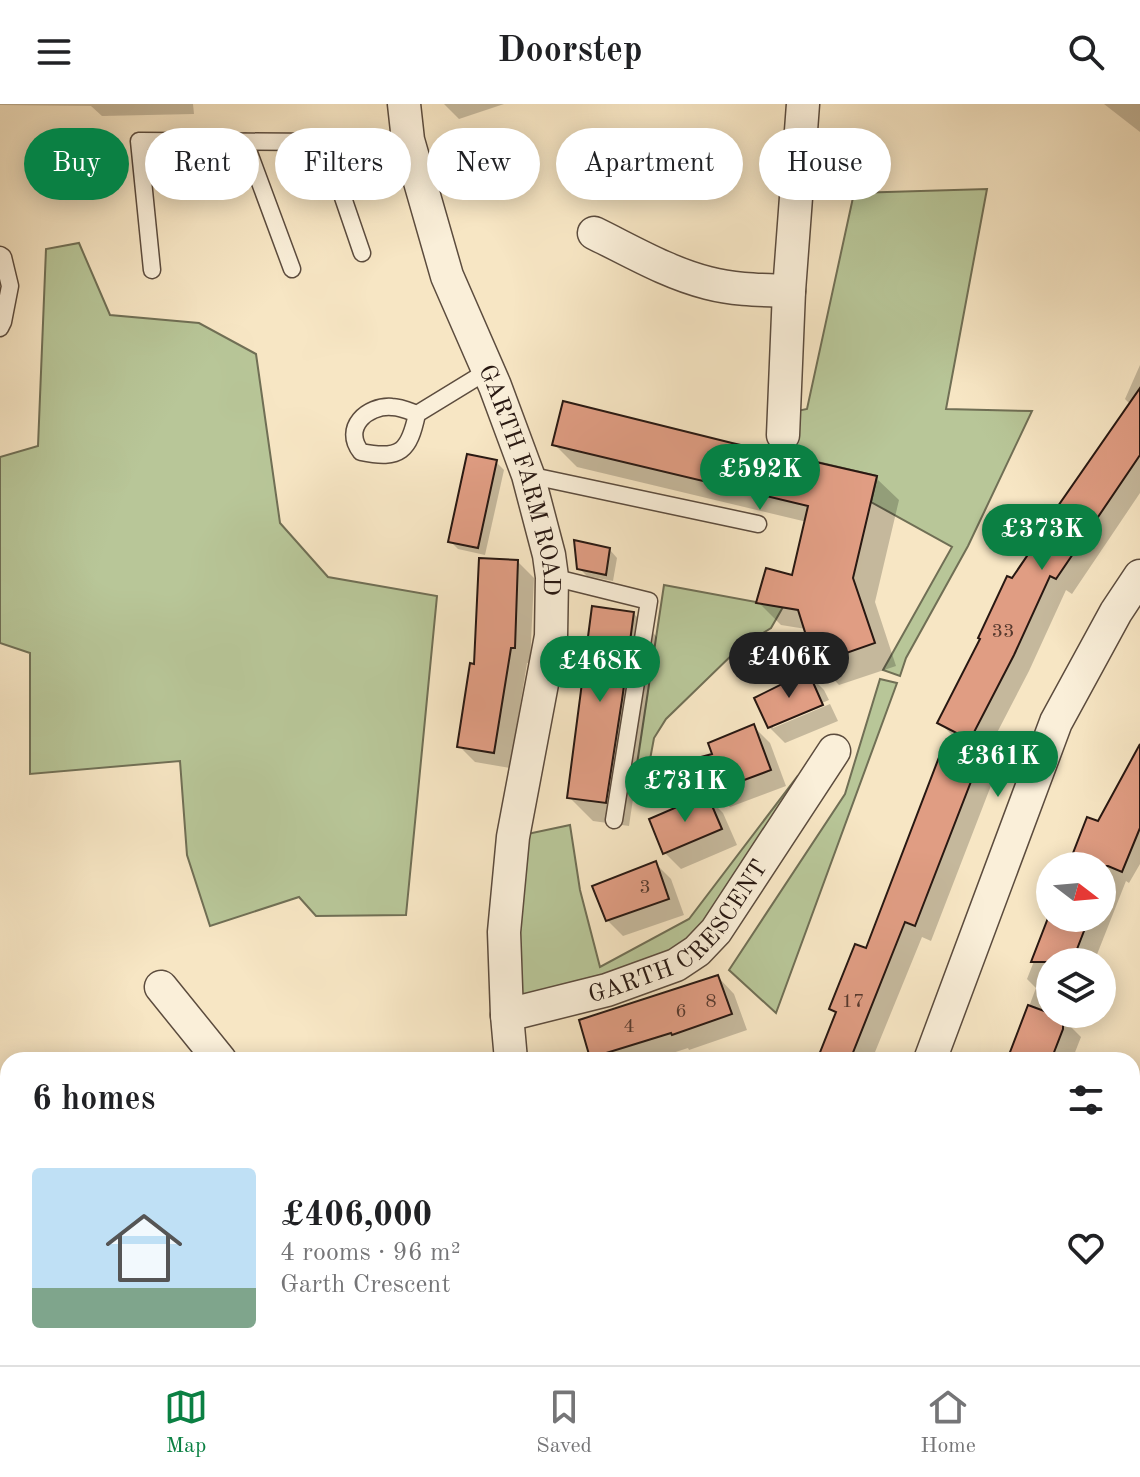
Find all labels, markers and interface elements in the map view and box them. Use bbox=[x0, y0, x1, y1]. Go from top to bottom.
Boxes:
icon: menu bbox=[32, 30, 76, 74]
icon: search bbox=[1064, 30, 1108, 74]
text: Doorstep bbox=[497, 34, 643, 70]
chip: Buy bbox=[24, 128, 129, 200]
chip: Rent bbox=[145, 128, 259, 200]
chip: Filters bbox=[275, 128, 411, 200]
chip: New bbox=[427, 128, 540, 200]
chip: Apartment bbox=[556, 128, 743, 200]
chip: House bbox=[759, 128, 891, 200]
street label: GARTH FARM ROAD bbox=[473, 362, 562, 596]
pin: £592K bbox=[704, 444, 816, 512]
text: £592K bbox=[718, 457, 802, 483]
pin: £373K bbox=[986, 504, 1098, 572]
text: £373K bbox=[1000, 517, 1084, 543]
house number: 33 bbox=[991, 622, 1015, 642]
pin: £406K bbox=[733, 632, 845, 700]
pin: £468K bbox=[544, 636, 656, 704]
text: £406K bbox=[747, 645, 831, 671]
text: £468K bbox=[558, 649, 642, 675]
pin: £361K bbox=[942, 731, 1054, 799]
text: £361K bbox=[956, 744, 1040, 770]
pin: £731K bbox=[629, 756, 741, 824]
text: £731K bbox=[643, 769, 727, 795]
north arrow bbox=[1036, 852, 1116, 932]
map controls bbox=[1036, 852, 1116, 1028]
street label: GARTH CRESCENT bbox=[586, 856, 773, 1008]
house number: 3 bbox=[639, 878, 651, 898]
button: layers bbox=[1036, 948, 1116, 1028]
house number: 8 bbox=[705, 992, 717, 1012]
house number: 17 bbox=[841, 992, 865, 1012]
house number: 6 bbox=[675, 1002, 687, 1022]
house number: 4 bbox=[623, 1017, 635, 1037]
icon: filters bbox=[1064, 1078, 1108, 1122]
text: 6 homes bbox=[32, 1083, 155, 1117]
text: £406,000 bbox=[280, 1199, 432, 1233]
icon: home bbox=[96, 1200, 192, 1296]
icon: heart bbox=[1064, 1226, 1108, 1270]
text: 4 rooms · 96 m² bbox=[280, 1240, 461, 1266]
text: Garth Crescent bbox=[280, 1272, 451, 1298]
tab: Map bbox=[164, 1385, 208, 1460]
tab: Saved bbox=[536, 1385, 592, 1460]
tab: Home bbox=[920, 1385, 976, 1460]

